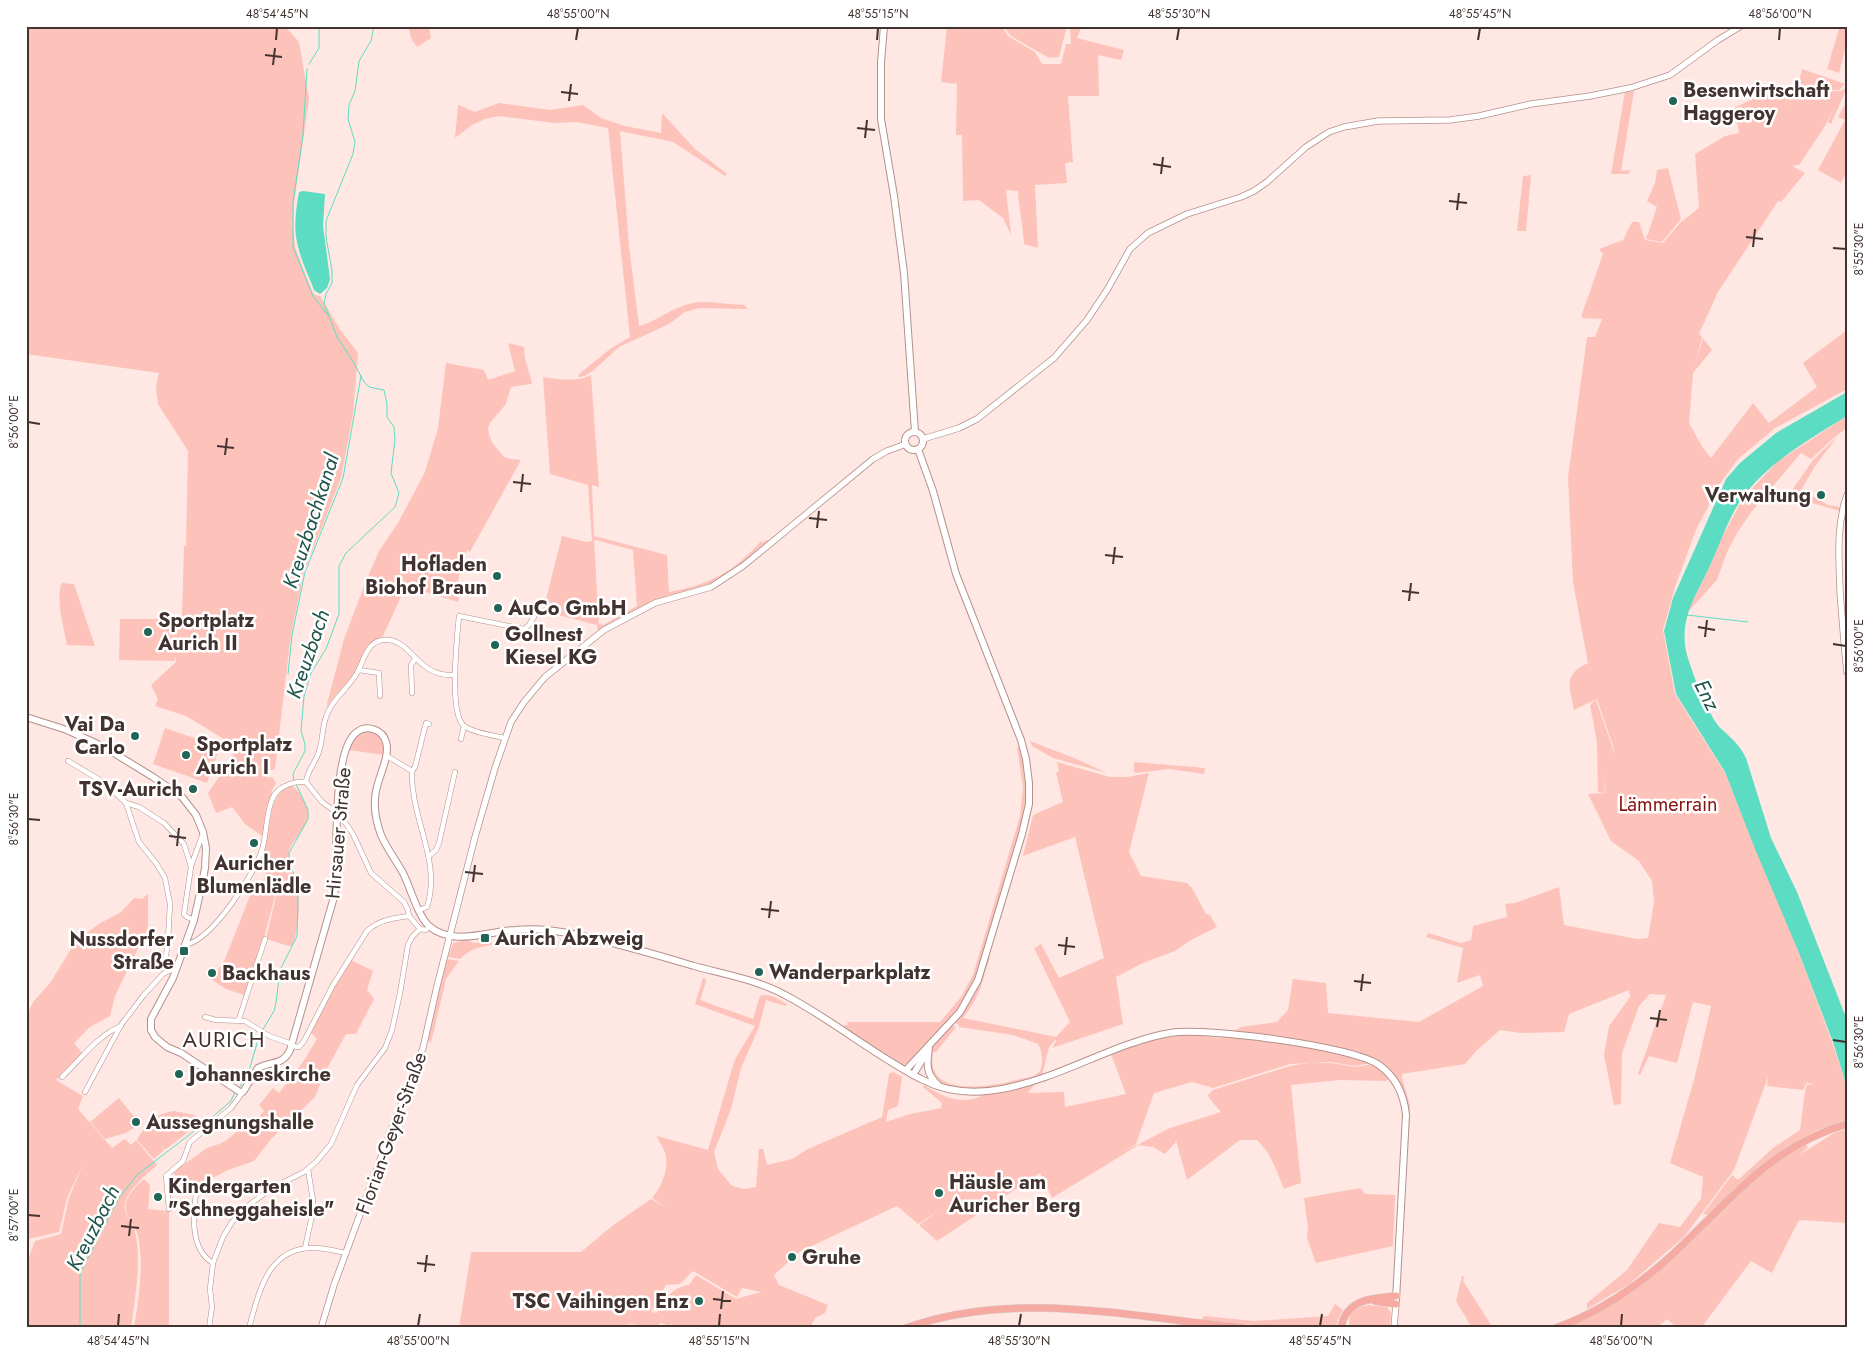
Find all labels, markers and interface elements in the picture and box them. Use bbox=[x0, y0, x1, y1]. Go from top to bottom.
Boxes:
text: 48°54'45"N bbox=[246, 5, 308, 23]
text: 48°55'00"N bbox=[546, 5, 610, 23]
text: 48°55'15"N bbox=[848, 5, 908, 23]
text: 48°55'30"N bbox=[1148, 5, 1210, 23]
text: 48°55'45"N bbox=[1449, 5, 1511, 23]
text: 48°56'00"N bbox=[1748, 5, 1812, 23]
place label: Besenwirtschaft Haggeroy bbox=[1683, 76, 1830, 128]
marker: Besenwirtschaft Haggeroy bbox=[1667, 95, 1679, 107]
text: 8°55'30"E bbox=[1850, 223, 1868, 275]
text: 8°56'00"E bbox=[5, 395, 23, 449]
water label: Kreuzbachkanal bbox=[275, 449, 347, 592]
place label: Verwaltung bbox=[1704, 481, 1811, 510]
marker: Verwaltung bbox=[1815, 489, 1827, 501]
place label: Hofladen Biohof Braun bbox=[365, 550, 487, 602]
marker: Hofladen Biohof Braun bbox=[491, 570, 503, 582]
place label: AuCo GmbH bbox=[507, 594, 626, 623]
marker: AuCo GmbH bbox=[492, 602, 504, 614]
water label: Kreuzbach bbox=[279, 605, 337, 703]
place label: Sportplatz Aurich II bbox=[157, 606, 255, 658]
text: 8°56'00"E bbox=[1850, 619, 1868, 673]
place label: Gollnest Kiesel KG bbox=[505, 620, 597, 672]
marker: Sportplatz Aurich II bbox=[142, 626, 154, 638]
marker: Gollnest Kiesel KG bbox=[489, 639, 501, 651]
water label: Enz bbox=[1687, 674, 1728, 717]
place label: Vai Da Carlo bbox=[64, 710, 125, 762]
marker: Vai Da Carlo bbox=[129, 730, 141, 742]
place label: Sportplatz Aurich I bbox=[195, 730, 293, 782]
marker: Sportplatz Aurich I bbox=[180, 749, 192, 761]
street label: Hirsauer Straße bbox=[318, 766, 359, 900]
place label: TSV-Aurich bbox=[79, 775, 183, 804]
marker: TSV-Aurich bbox=[187, 783, 199, 795]
park label: Lämmerrain bbox=[1618, 790, 1718, 819]
text: 8°56'30"E bbox=[5, 793, 23, 845]
marker: Auricher Blumenlädle bbox=[248, 837, 260, 849]
place label: Auricher Blumenlädle bbox=[196, 849, 312, 901]
place label: Aurich Abzweig bbox=[494, 924, 643, 953]
place label: Nussdorfer Straße bbox=[69, 925, 175, 977]
marker: Aurich Abzweig bbox=[479, 932, 491, 944]
marker: Nussdorfer Straße bbox=[178, 945, 190, 957]
place label: Wanderparkplatz bbox=[769, 958, 931, 987]
place label: Backhaus bbox=[222, 959, 310, 988]
marker: Wanderparkplatz bbox=[753, 966, 765, 978]
marker: Backhaus bbox=[206, 967, 218, 979]
text: 8°56'30"E bbox=[1850, 1016, 1868, 1068]
district label: AURICH bbox=[183, 1023, 265, 1055]
street label: Florian-Geyer-Straße bbox=[349, 1048, 434, 1219]
place label: Johanneskirche bbox=[185, 1060, 331, 1089]
marker: Johanneskirche bbox=[173, 1068, 185, 1080]
place label: Aussegnungshalle bbox=[145, 1108, 314, 1137]
marker: Aussegnungshalle bbox=[130, 1116, 142, 1128]
place label: Häusle am Auricher Berg bbox=[948, 1168, 1080, 1220]
place label: Kindergarten "Schneggaheisle" bbox=[168, 1172, 334, 1224]
water label: Kreuzbach bbox=[59, 1180, 127, 1276]
marker: Häusle am Auricher Berg bbox=[933, 1187, 945, 1199]
text: 8°57'00"E bbox=[5, 1189, 23, 1241]
marker: Kindergarten "Schneggaheisle" bbox=[152, 1191, 164, 1203]
place label: Gruhe bbox=[802, 1243, 861, 1272]
marker: Gruhe bbox=[786, 1251, 798, 1263]
place label: TSC Vaihingen Enz bbox=[513, 1287, 690, 1316]
marker: TSC Vaihingen Enz bbox=[693, 1295, 705, 1307]
text: 48°54'45"N bbox=[87, 1332, 149, 1350]
text: 48°55'00"N bbox=[386, 1332, 450, 1350]
text: 48°55'15"N bbox=[689, 1332, 749, 1350]
text: 48°55'30"N bbox=[988, 1332, 1050, 1350]
text: 48°55'45"N bbox=[1289, 1332, 1351, 1350]
text: 48°56'00"N bbox=[1589, 1332, 1653, 1350]

